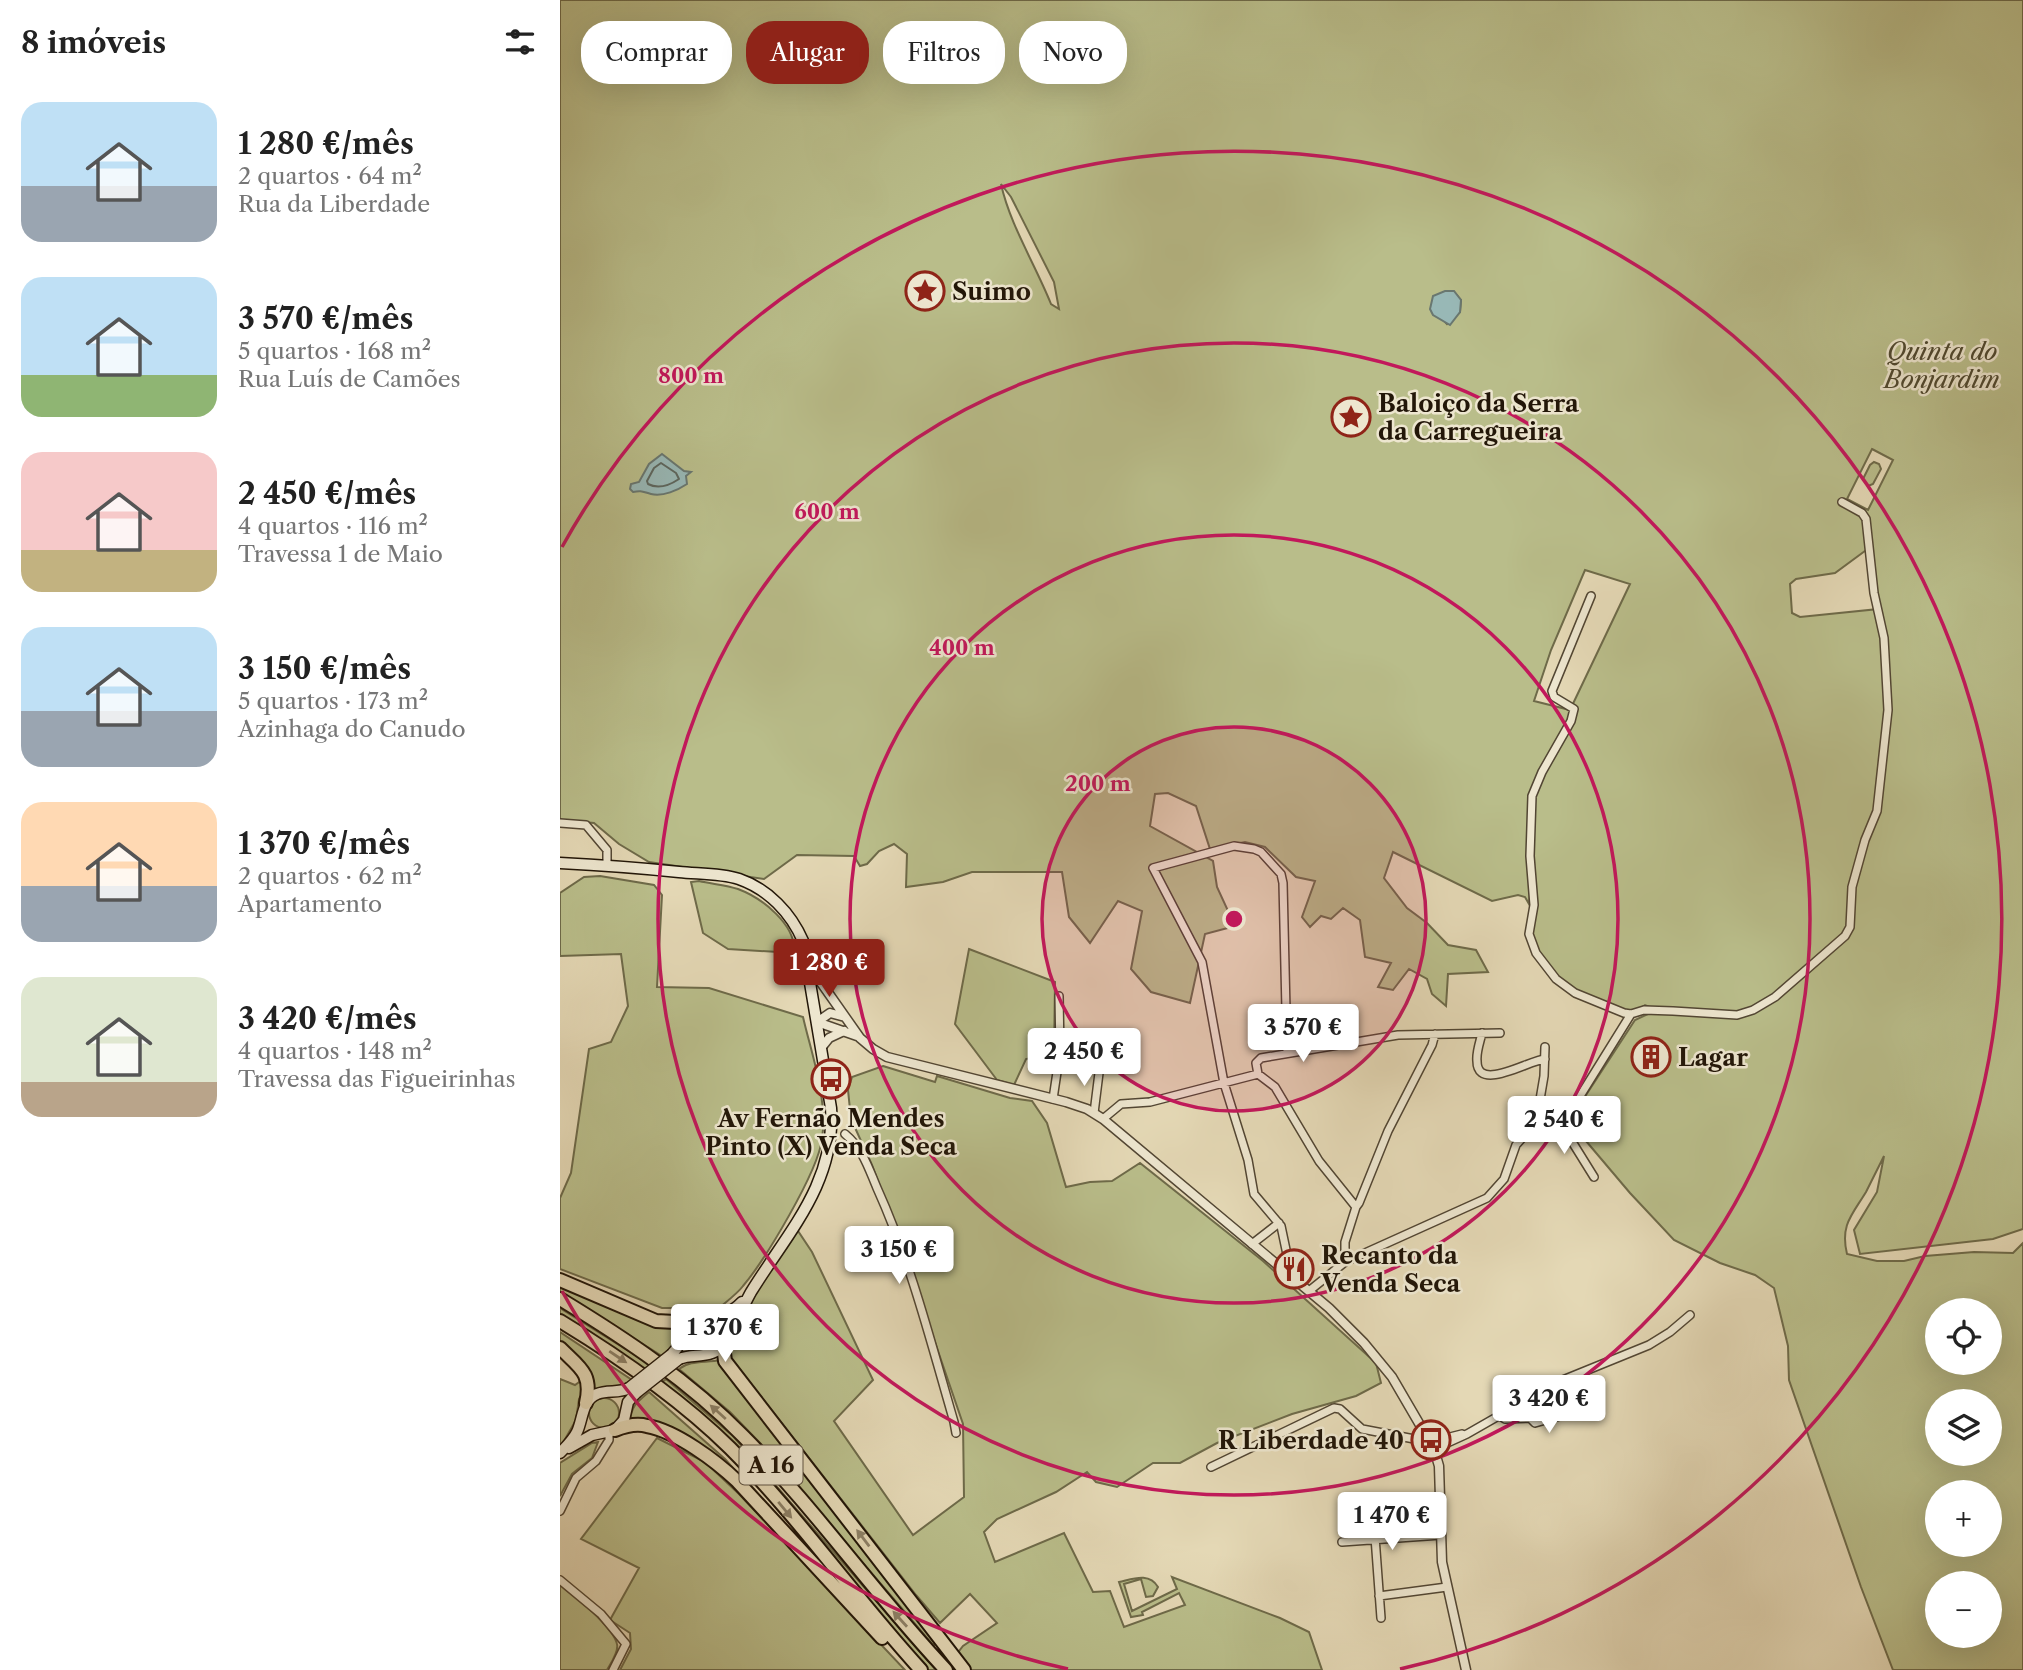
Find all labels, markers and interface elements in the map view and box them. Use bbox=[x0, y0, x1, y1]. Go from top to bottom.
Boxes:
chip: Comprar bbox=[581, 21, 732, 84]
chip: Alugar bbox=[746, 21, 869, 84]
chip: Filtros bbox=[883, 21, 1005, 84]
chip: Novo bbox=[1019, 21, 1127, 84]
icon: filters bbox=[501, 23, 539, 61]
text: 8 imóveis bbox=[21, 24, 166, 61]
text: 1 280 €/mês bbox=[238, 125, 414, 162]
icon: home bbox=[77, 130, 161, 214]
text: 2 quartos · 64 m² bbox=[238, 162, 422, 190]
text: Rua da Liberdade bbox=[238, 190, 430, 218]
place icon: Suimo bbox=[904, 270, 946, 312]
place label: Suimo bbox=[952, 277, 1031, 306]
text: 3 570 €/mês bbox=[238, 300, 413, 337]
icon: home bbox=[77, 305, 161, 389]
text: 5 quartos · 168 m² bbox=[238, 337, 431, 365]
park label: Quinta do Bonjardim bbox=[1882, 337, 2000, 394]
text: 800 m bbox=[658, 363, 724, 388]
text: Rua Luís de Camões bbox=[238, 365, 461, 393]
place label: Baloiço da Serra da Carregueira bbox=[1378, 389, 1580, 446]
place icon: Baloiço da Serra da Carregueira bbox=[1330, 396, 1372, 438]
text: 2 450 €/mês bbox=[238, 475, 416, 512]
icon: home bbox=[77, 480, 161, 564]
text: 600 m bbox=[794, 499, 860, 524]
text: 4 quartos · 116 m² bbox=[238, 512, 428, 540]
text: Travessa 1 de Maio bbox=[238, 540, 443, 568]
text: 400 m bbox=[929, 635, 995, 660]
text: 3 150 €/mês bbox=[238, 650, 411, 687]
icon: home bbox=[77, 655, 161, 739]
text: 5 quartos · 173 m² bbox=[238, 687, 428, 715]
text: Azinhaga do Canudo bbox=[238, 715, 466, 743]
text: 200 m bbox=[1065, 771, 1131, 796]
text: 1 370 €/mês bbox=[238, 825, 410, 862]
icon: home bbox=[77, 830, 161, 914]
text: 2 quartos · 62 m² bbox=[238, 862, 422, 890]
text: Apartamento bbox=[238, 890, 382, 918]
centre of rings bbox=[1222, 907, 1246, 931]
pin: 1 280 € bbox=[764, 940, 894, 999]
text: 1 280 € bbox=[790, 948, 868, 976]
text: 3 420 €/mês bbox=[238, 1000, 417, 1037]
pin: 3 570 € bbox=[1238, 1004, 1368, 1064]
icon: home bbox=[77, 1005, 161, 1089]
text: 3 570 € bbox=[1264, 1013, 1342, 1041]
pin: 2 450 € bbox=[1019, 1028, 1149, 1088]
building icon: Lagar bbox=[1630, 1036, 1672, 1078]
text: 4 quartos · 148 m² bbox=[238, 1037, 432, 1065]
text: 2 450 € bbox=[1044, 1037, 1124, 1065]
place label: Lagar bbox=[1678, 1043, 1748, 1072]
bus stop icon: Av Fernão Mendes Pinto (X) Venda Seca bbox=[810, 1058, 852, 1100]
text: Travessa das Figueirinhas bbox=[238, 1065, 516, 1093]
pin: 2 540 € bbox=[1499, 1096, 1629, 1156]
place label: Av Fernão Mendes Pinto (X) Venda Seca bbox=[705, 1104, 958, 1161]
text: 2 540 € bbox=[1524, 1105, 1604, 1133]
pin: 3 150 € bbox=[834, 1226, 964, 1286]
text: 3 150 € bbox=[861, 1235, 937, 1263]
place label: Recanto da Venda Seca bbox=[1320, 1241, 1462, 1298]
restaurant icon: Recanto da Venda Seca bbox=[1273, 1248, 1315, 1290]
map controls bbox=[1925, 1298, 2002, 1648]
button: locate bbox=[1925, 1298, 2002, 1375]
pin: 1 370 € bbox=[660, 1304, 790, 1364]
text: 1 370 € bbox=[687, 1313, 763, 1341]
one-way arrow bbox=[609, 1350, 627, 1364]
pin: 3 420 € bbox=[1484, 1376, 1614, 1435]
text: 3 420 € bbox=[1508, 1384, 1590, 1412]
button: layers bbox=[1925, 1389, 2002, 1466]
one-way arrow bbox=[709, 1404, 727, 1420]
bus stop icon: R Liberdade 40 bbox=[1410, 1419, 1452, 1461]
place label: R Liberdade 40 bbox=[1218, 1426, 1404, 1455]
road number: A 16 bbox=[740, 1446, 802, 1484]
button: + bbox=[1925, 1480, 2002, 1557]
pin: 1 470 € bbox=[1327, 1492, 1457, 1552]
one-way arrow bbox=[778, 1500, 793, 1518]
text: 1 470 € bbox=[1354, 1501, 1430, 1529]
one-way arrow bbox=[855, 1530, 870, 1548]
button: − bbox=[1925, 1571, 2002, 1648]
one-way arrow bbox=[892, 1610, 908, 1628]

